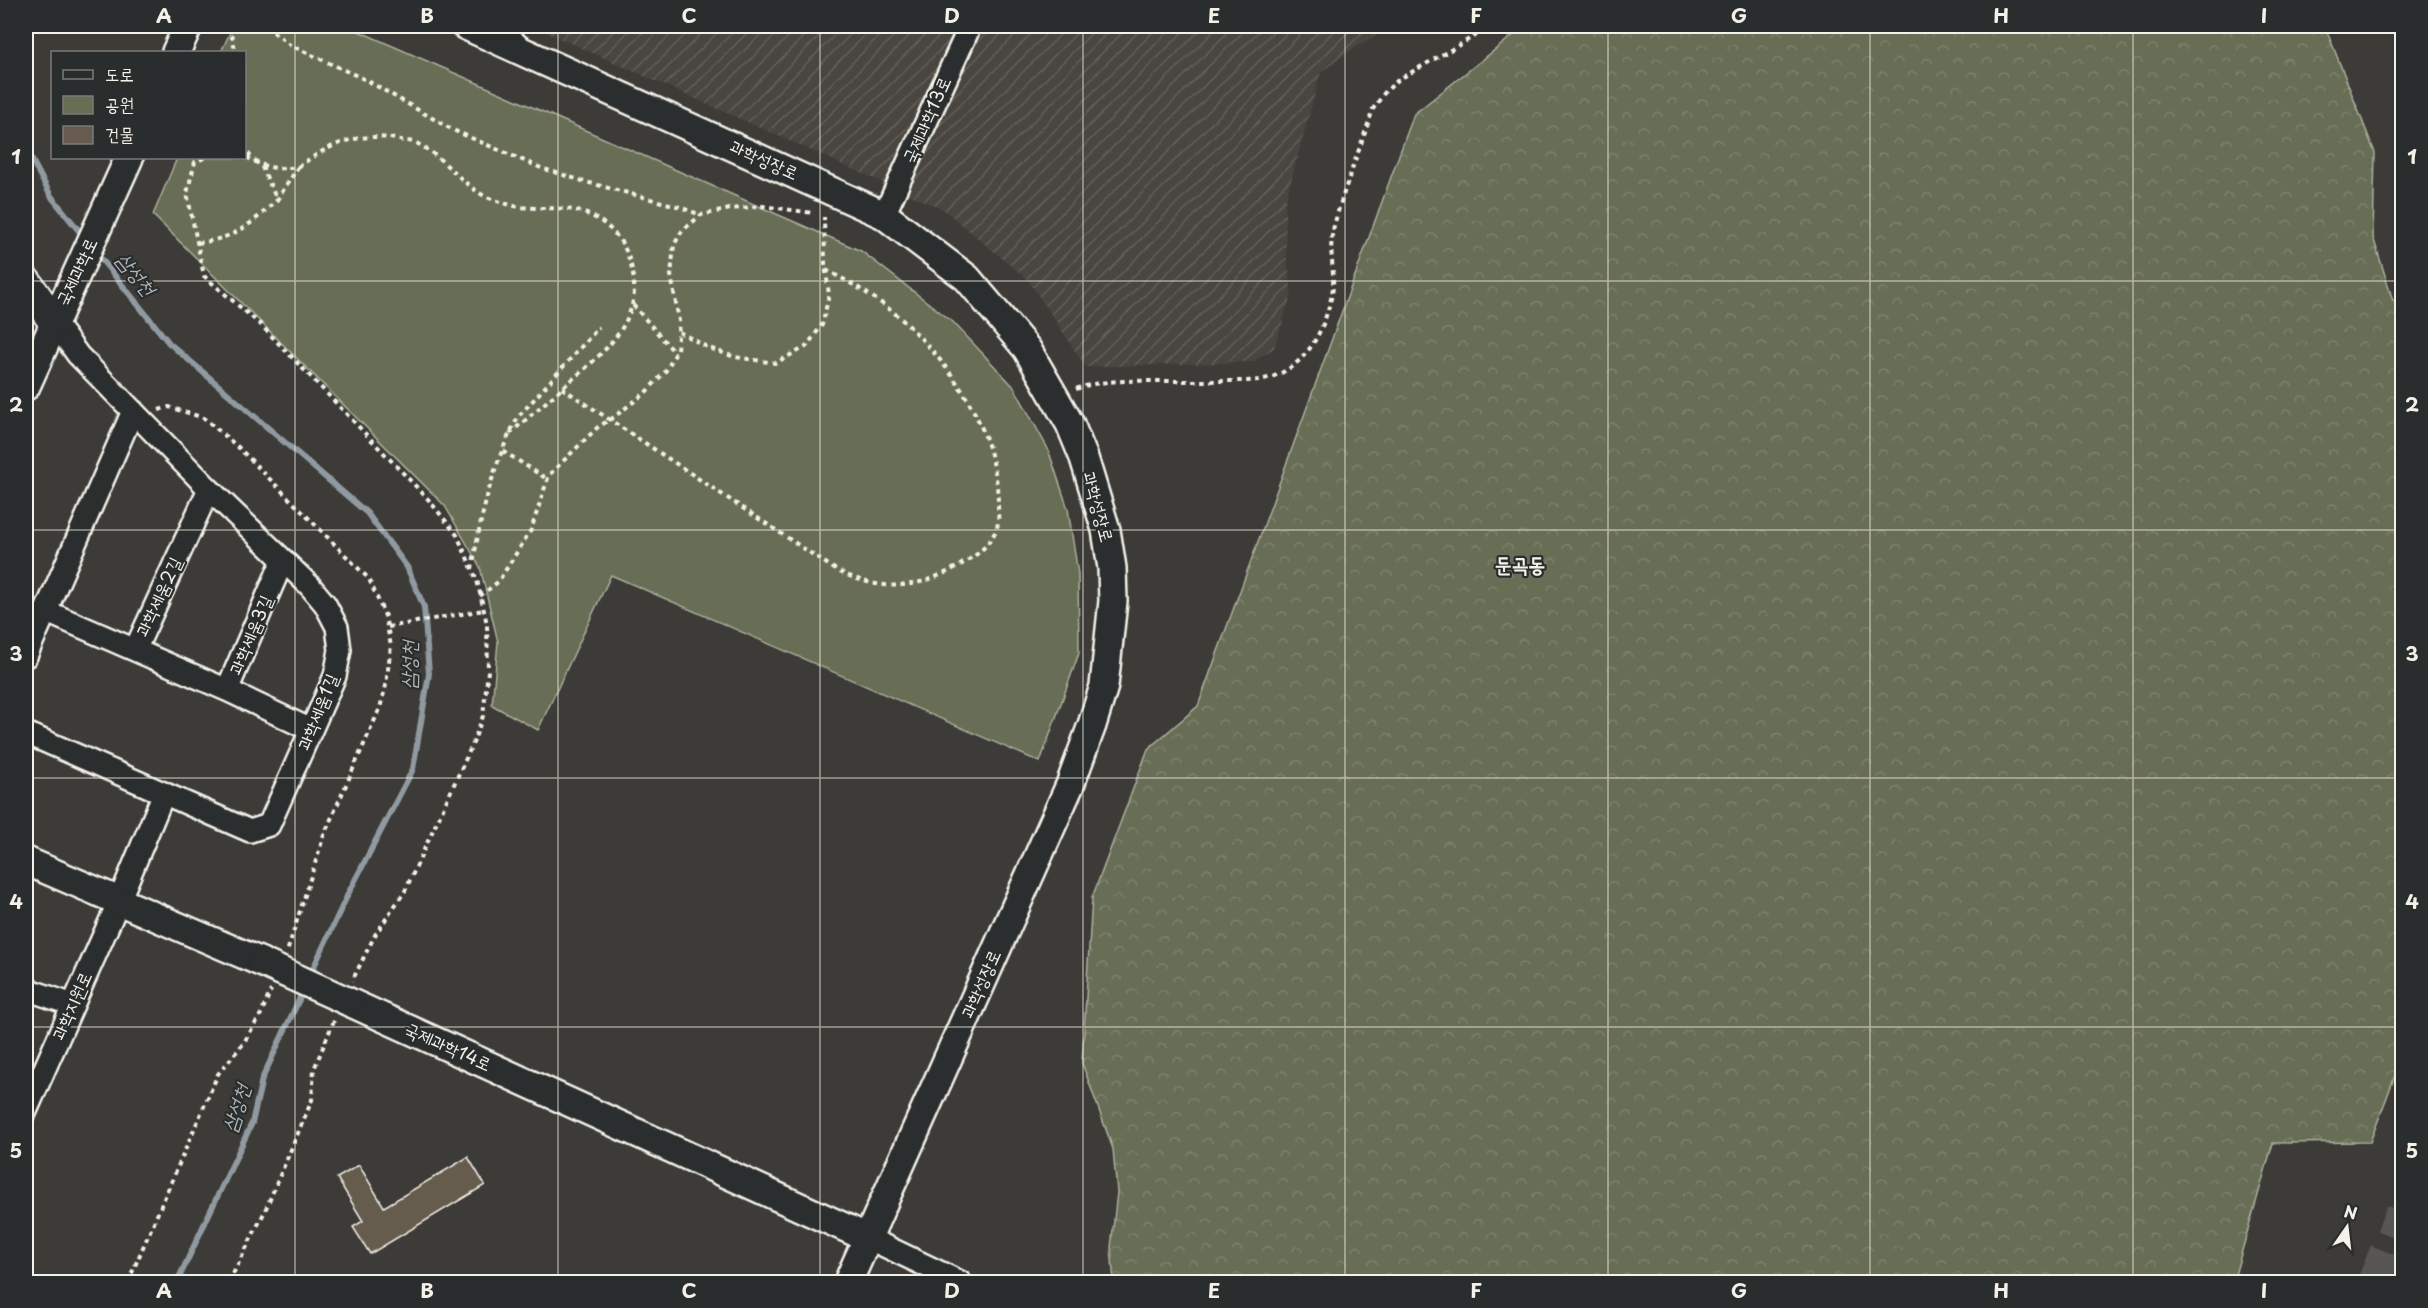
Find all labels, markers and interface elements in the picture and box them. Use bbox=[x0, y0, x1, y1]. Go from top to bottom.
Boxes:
text: A bbox=[156, 0, 172, 30]
text: B bbox=[420, 0, 434, 30]
text: C bbox=[681, 0, 697, 30]
text: D bbox=[944, 0, 960, 30]
text: E bbox=[1208, 0, 1220, 30]
text: F bbox=[1470, 0, 1482, 30]
text: G bbox=[1731, 0, 1747, 30]
text: H bbox=[1993, 0, 2009, 30]
text: I bbox=[2261, 0, 2267, 30]
legend bbox=[51, 51, 246, 159]
text: 도로 bbox=[105, 60, 134, 87]
street label: 국제과학13로 bbox=[895, 72, 957, 167]
text: 공원 bbox=[105, 90, 134, 117]
text: 건물 bbox=[105, 120, 134, 147]
street label: 과학성장로 bbox=[726, 132, 803, 186]
text: 1 bbox=[11, 141, 21, 171]
text: 1 bbox=[2407, 141, 2417, 171]
street label: 국제과학로 bbox=[48, 233, 103, 310]
water label: 삼성천 bbox=[110, 245, 165, 303]
text: 2 bbox=[9, 389, 23, 419]
text: 2 bbox=[2405, 389, 2419, 419]
street label: 과학성장로 bbox=[1077, 468, 1122, 545]
district label: 둔곡동 bbox=[1495, 547, 1545, 579]
street label: 과학세움2길 bbox=[127, 552, 188, 641]
street label: 과학세움3길 bbox=[221, 590, 279, 678]
text: 3 bbox=[9, 638, 23, 668]
text: 3 bbox=[2405, 638, 2419, 668]
water label: 삼성천 bbox=[393, 639, 423, 689]
street label: 과학세움1길 bbox=[289, 669, 344, 754]
text: 4 bbox=[9, 886, 23, 916]
text: 4 bbox=[2405, 886, 2419, 916]
street label: 과학성장로 bbox=[953, 945, 1007, 1022]
street label: 과학지원로 bbox=[44, 967, 98, 1044]
street label: 국제과학14로 bbox=[401, 1015, 496, 1077]
water label: 삼성천 bbox=[213, 1078, 257, 1135]
text: 5 bbox=[10, 1135, 22, 1165]
text: 5 bbox=[2406, 1135, 2418, 1165]
north arrow bbox=[2317, 1197, 2377, 1257]
text: N bbox=[2342, 1198, 2360, 1225]
text: A bbox=[156, 1275, 172, 1305]
text: B bbox=[420, 1275, 434, 1305]
text: C bbox=[681, 1275, 697, 1305]
text: D bbox=[944, 1275, 960, 1305]
text: E bbox=[1208, 1275, 1220, 1305]
text: F bbox=[1470, 1275, 1482, 1305]
text: G bbox=[1731, 1275, 1747, 1305]
text: H bbox=[1993, 1275, 2009, 1305]
text: I bbox=[2261, 1275, 2267, 1305]

